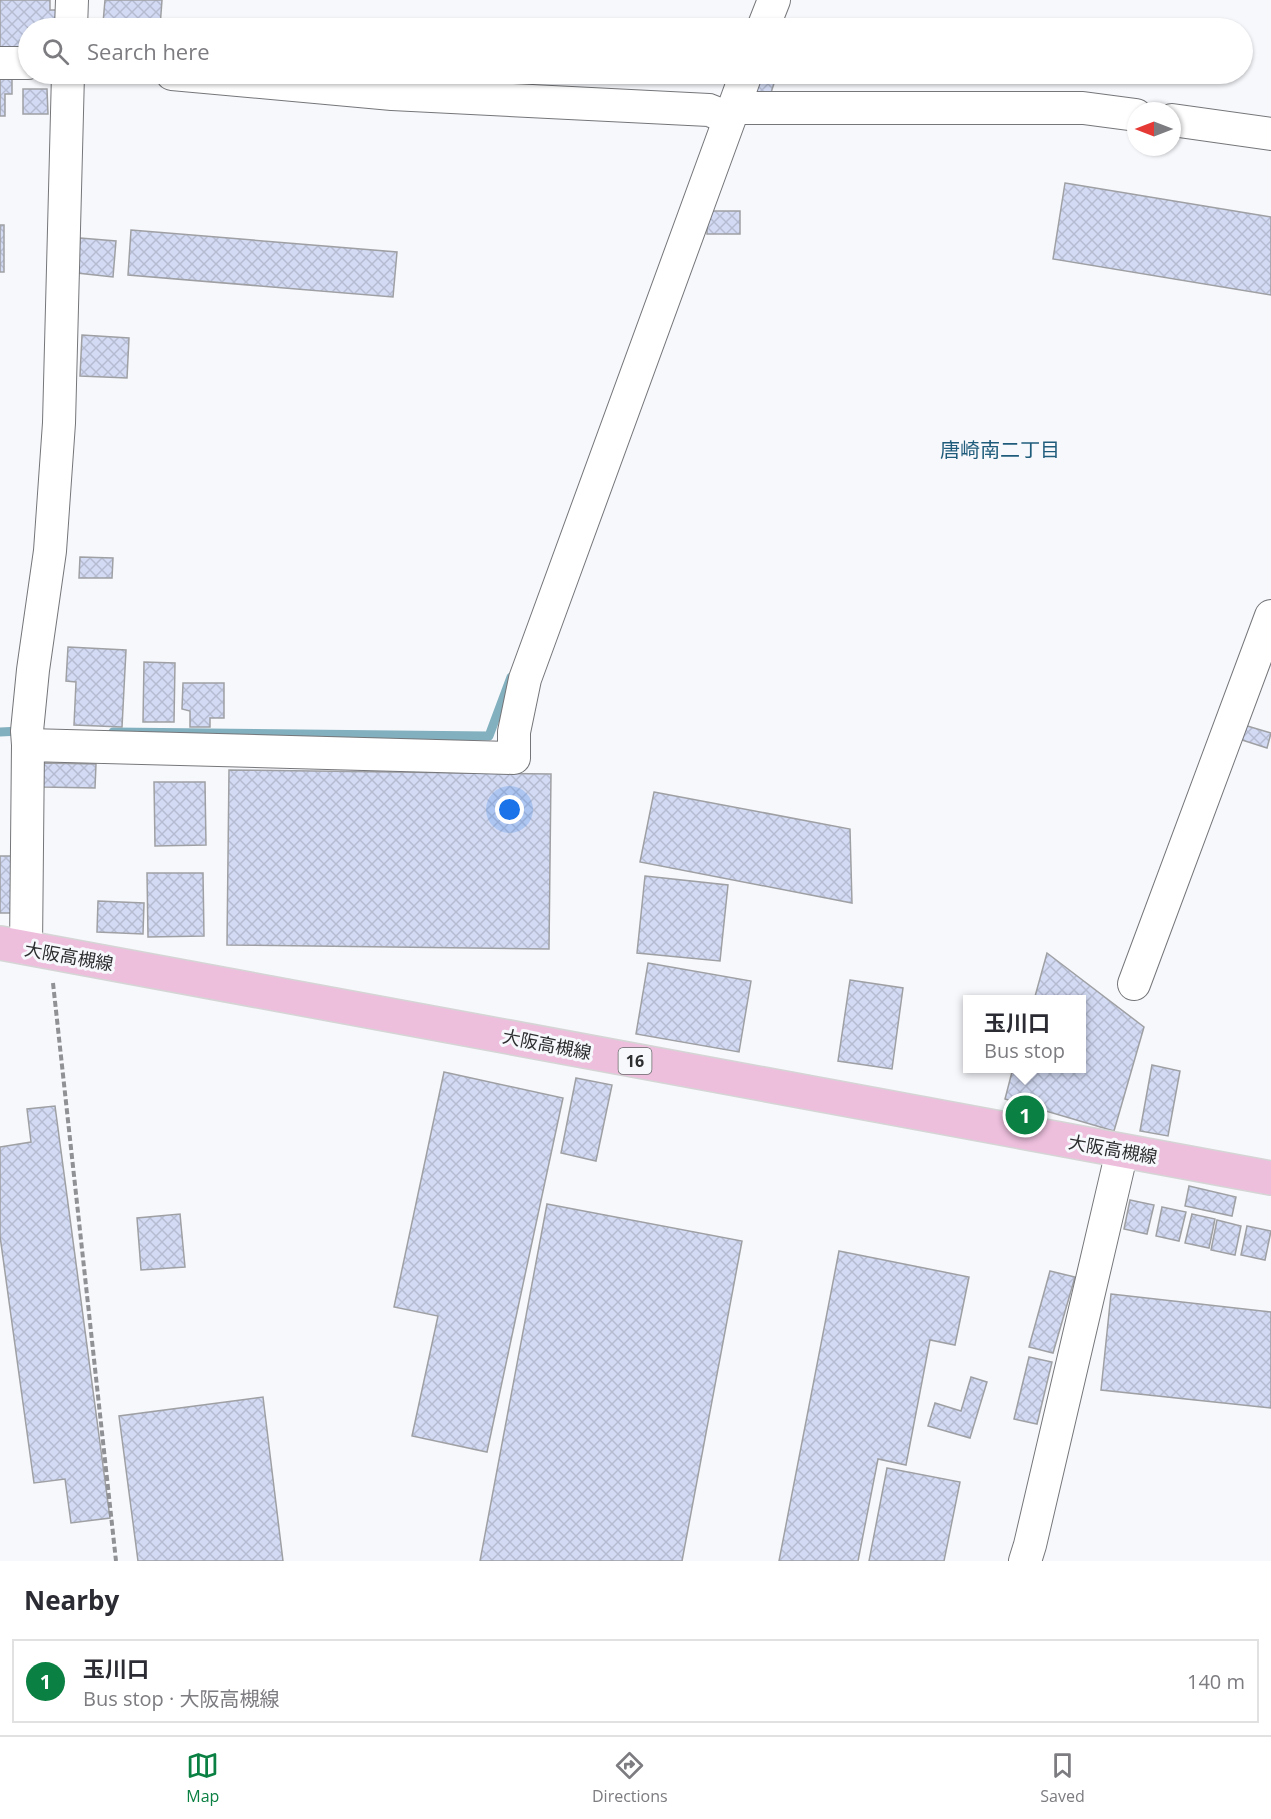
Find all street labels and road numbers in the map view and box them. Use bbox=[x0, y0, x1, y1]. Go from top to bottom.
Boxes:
street label: 大阪高槻線 bbox=[23, 936, 115, 976]
street label: 大阪高槻線 bbox=[501, 1024, 593, 1064]
road number: 16 bbox=[618, 1048, 652, 1074]
street label: 大阪高槻線 bbox=[1067, 1129, 1159, 1169]

